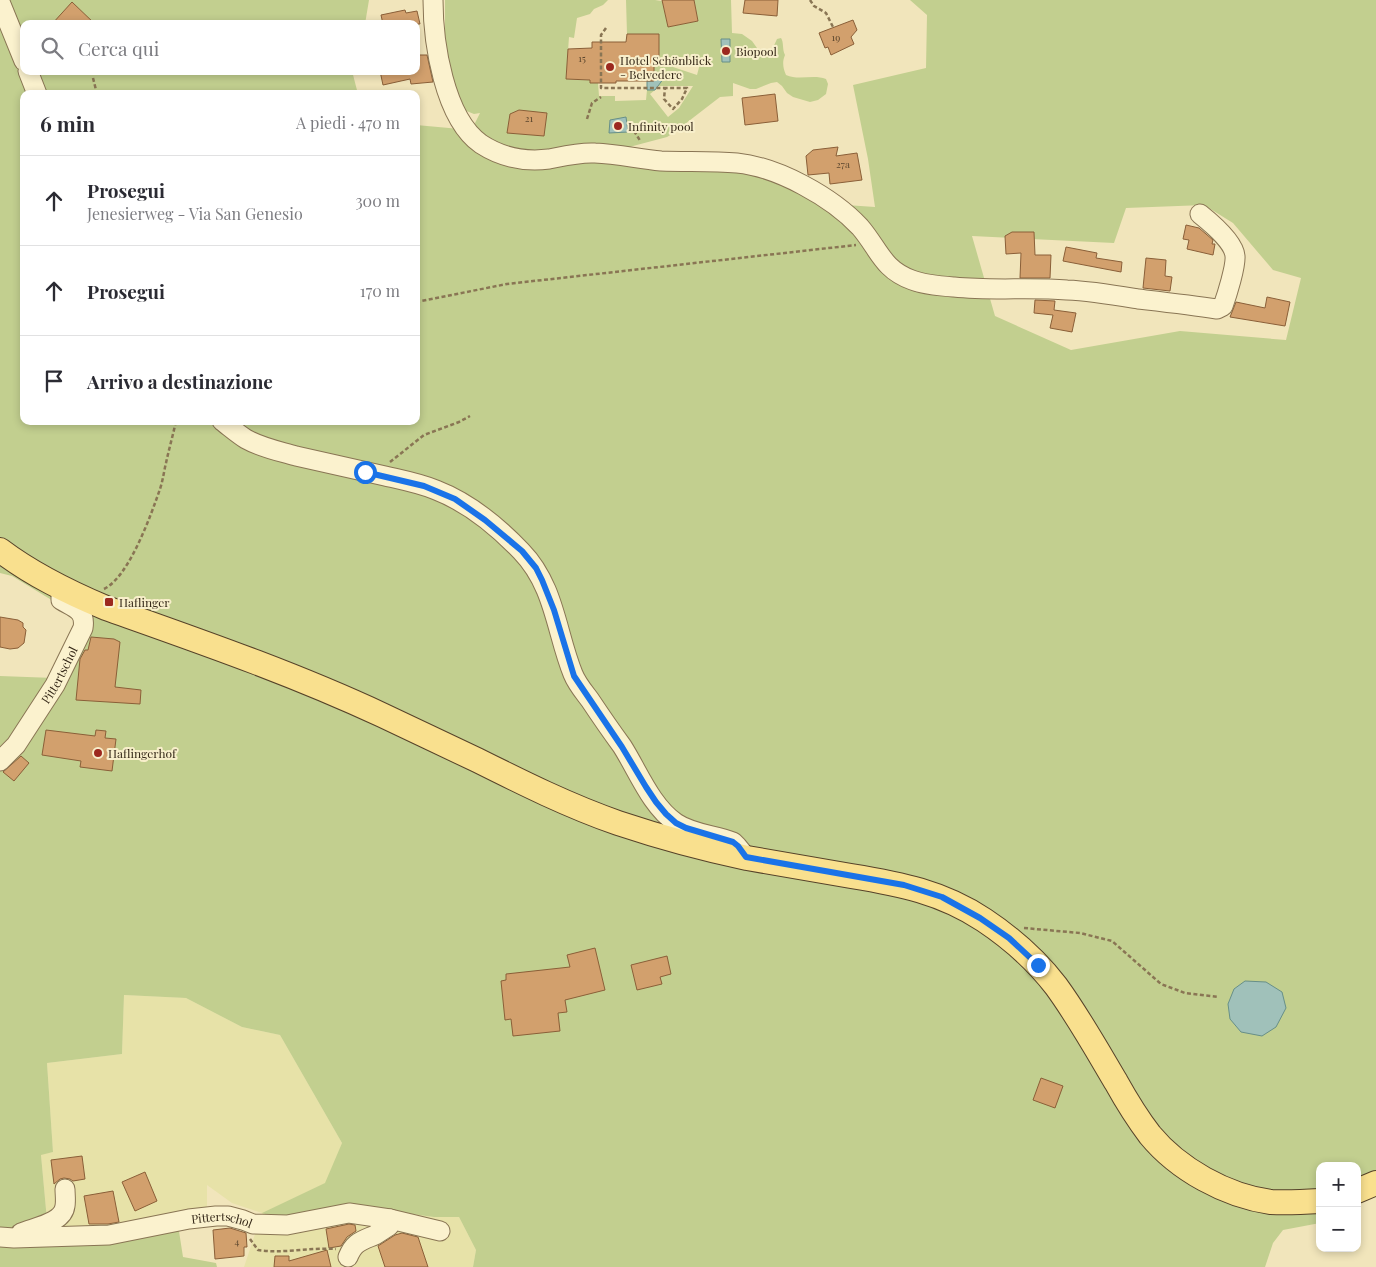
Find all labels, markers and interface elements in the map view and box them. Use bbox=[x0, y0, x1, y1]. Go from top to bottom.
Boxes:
search box bbox=[20, 20, 420, 75]
house number: 19 bbox=[832, 30, 840, 44]
icon: search bbox=[38, 34, 66, 62]
text: Cerca qui bbox=[78, 35, 159, 61]
place label: Biopool bbox=[736, 43, 778, 59]
marker: Biopool bbox=[720, 45, 732, 57]
house number: 15 bbox=[578, 51, 586, 65]
place label: Hotel Schönblick - Belvedere bbox=[620, 52, 712, 82]
marker: Hotel Schönblick - Belvedere bbox=[604, 61, 616, 73]
text: 6 min bbox=[40, 109, 95, 137]
house number: 21 bbox=[525, 111, 534, 125]
text: A piedi · 470 m bbox=[296, 112, 400, 133]
place label: Infinity pool bbox=[628, 118, 694, 134]
marker: Infinity pool bbox=[612, 120, 624, 132]
house number: 27a bbox=[836, 157, 850, 171]
text: Prosegui bbox=[87, 177, 165, 203]
icon: ahead bbox=[40, 187, 68, 215]
text: 300 m bbox=[355, 190, 400, 211]
text: Jenesierweg - Via San Genesio bbox=[87, 203, 303, 224]
icon: ahead bbox=[40, 277, 68, 305]
text: Prosegui bbox=[87, 278, 165, 304]
text: 170 m bbox=[360, 280, 400, 301]
icon: arrive bbox=[40, 367, 68, 395]
text: Arrivo a destinazione bbox=[87, 368, 273, 394]
route start bbox=[354, 461, 377, 484]
place label: Haflinger bbox=[119, 594, 170, 610]
marker: Haflinger bbox=[103, 596, 115, 608]
street label: Pittertschol bbox=[37, 643, 81, 706]
place label: Haflingerhof bbox=[108, 745, 177, 761]
marker: Haflingerhof bbox=[92, 747, 104, 759]
route end bbox=[1027, 954, 1050, 977]
map controls bbox=[1316, 1162, 1361, 1252]
button: + bbox=[1316, 1162, 1361, 1207]
button: − bbox=[1316, 1207, 1361, 1252]
street label: Pittertschol bbox=[190, 1208, 256, 1231]
house number: 4 bbox=[235, 1234, 240, 1248]

